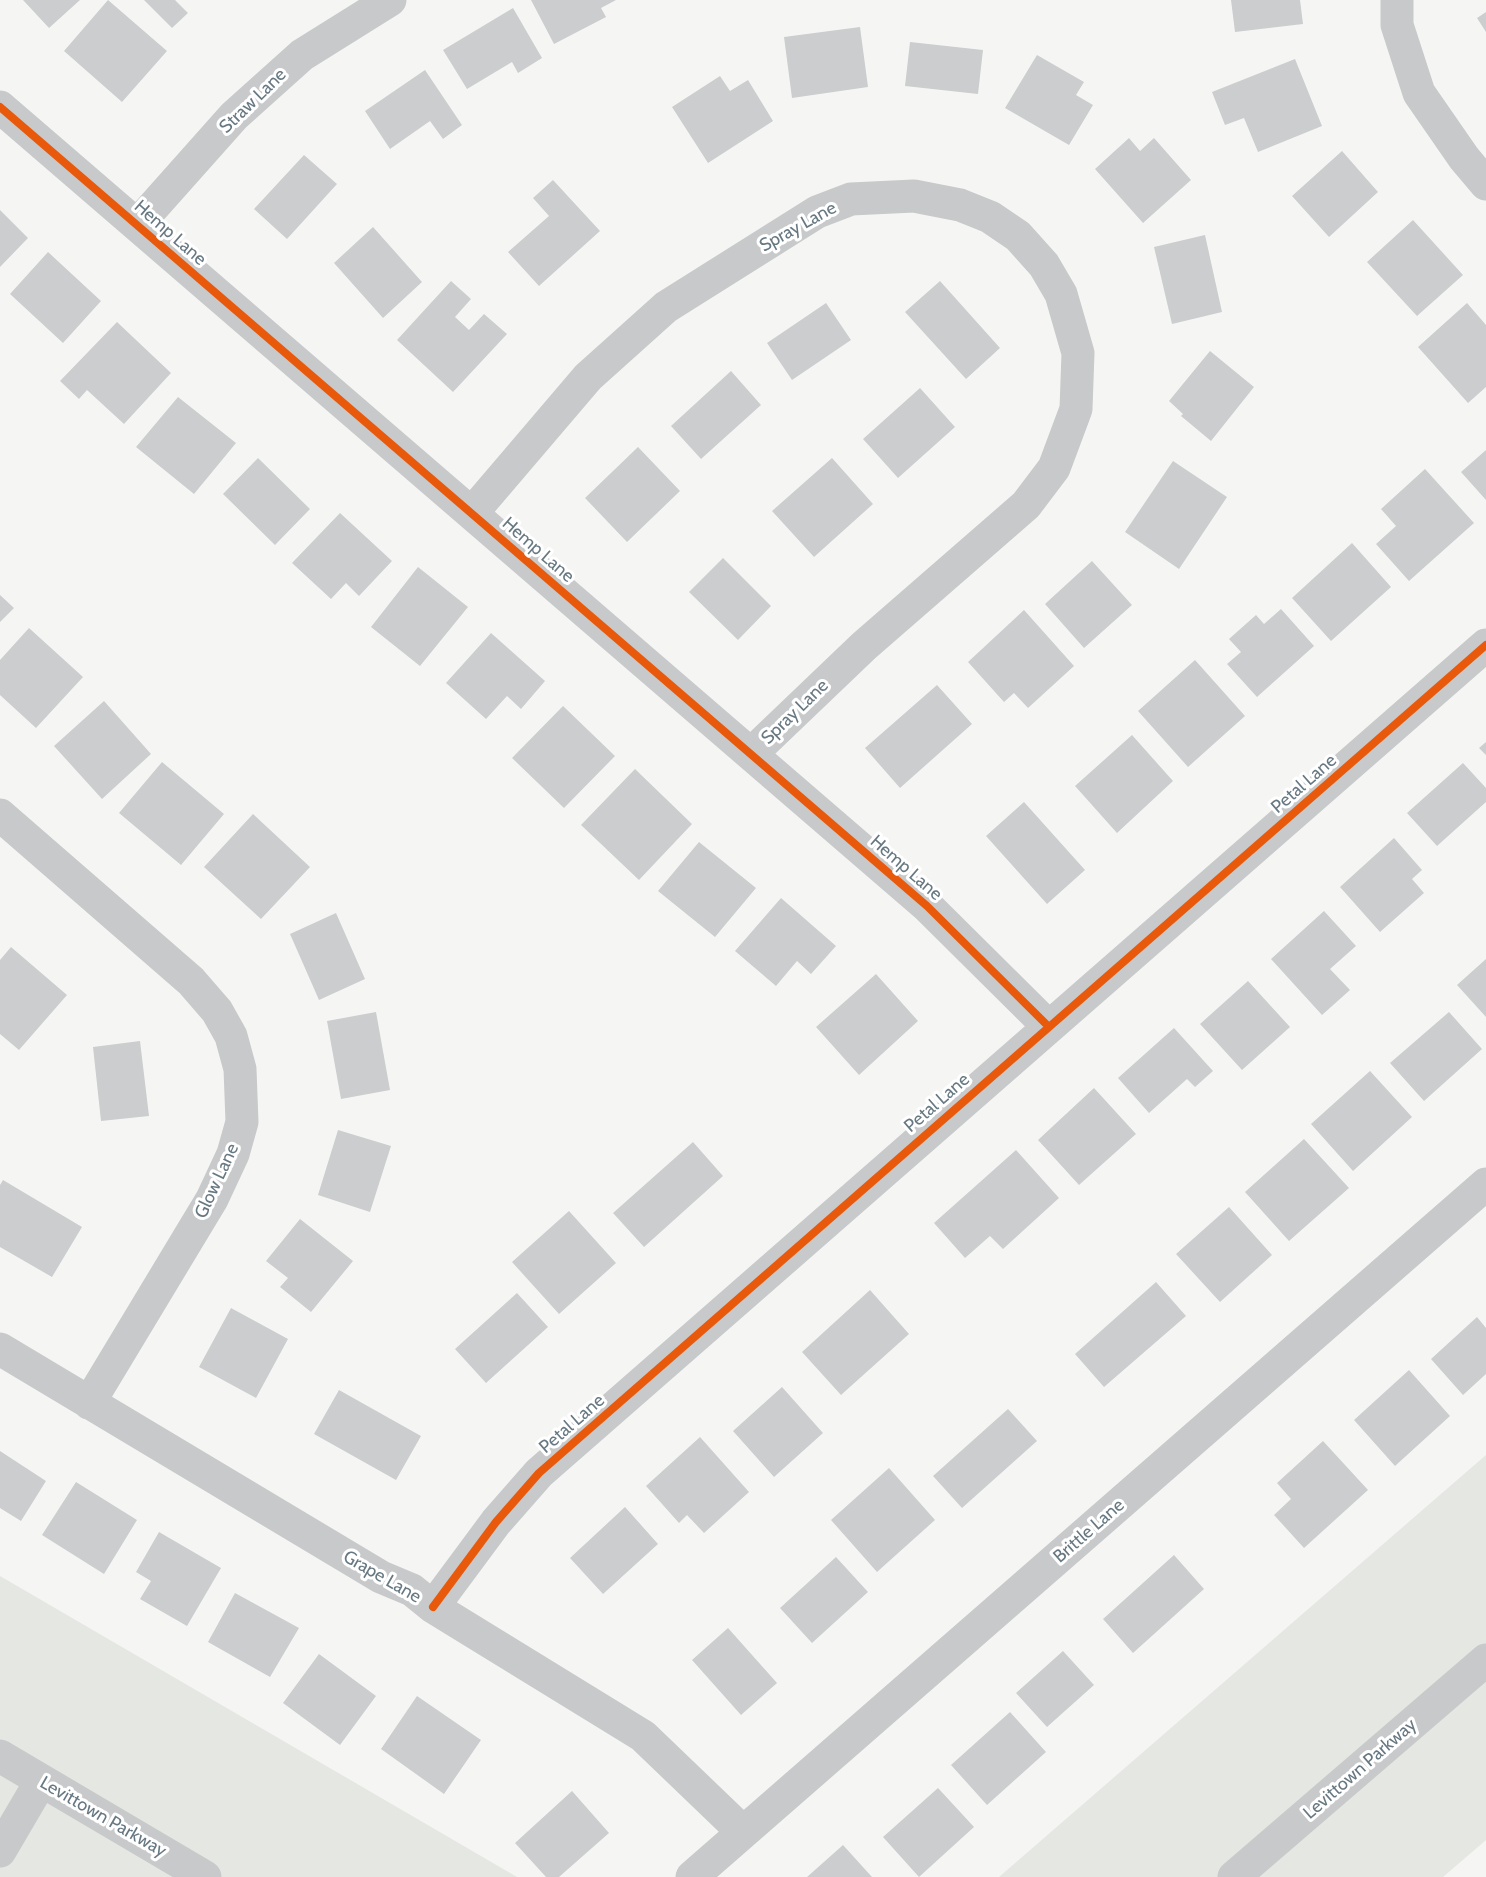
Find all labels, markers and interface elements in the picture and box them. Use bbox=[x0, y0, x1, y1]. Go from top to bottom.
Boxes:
street label: Straw Lane bbox=[215, 64, 291, 138]
street label: Hemp Lane bbox=[130, 196, 210, 270]
street label: Spray Lane bbox=[756, 197, 840, 257]
street label: Hemp Lane bbox=[498, 513, 578, 587]
street label: Spray Lane bbox=[757, 675, 833, 749]
street label: Petal Lane bbox=[1267, 750, 1341, 818]
street label: Hemp Lane bbox=[866, 831, 946, 905]
street label: Petal Lane bbox=[900, 1069, 974, 1137]
street label: Glow Lane bbox=[190, 1140, 244, 1222]
street label: Petal Lane bbox=[535, 1390, 609, 1458]
street label: Brittle Lane bbox=[1049, 1494, 1129, 1568]
street label: Grape Lane bbox=[339, 1546, 425, 1608]
street label: Levittown Parkway bbox=[1299, 1714, 1421, 1824]
street label: Levittown Parkway bbox=[36, 1772, 170, 1862]

